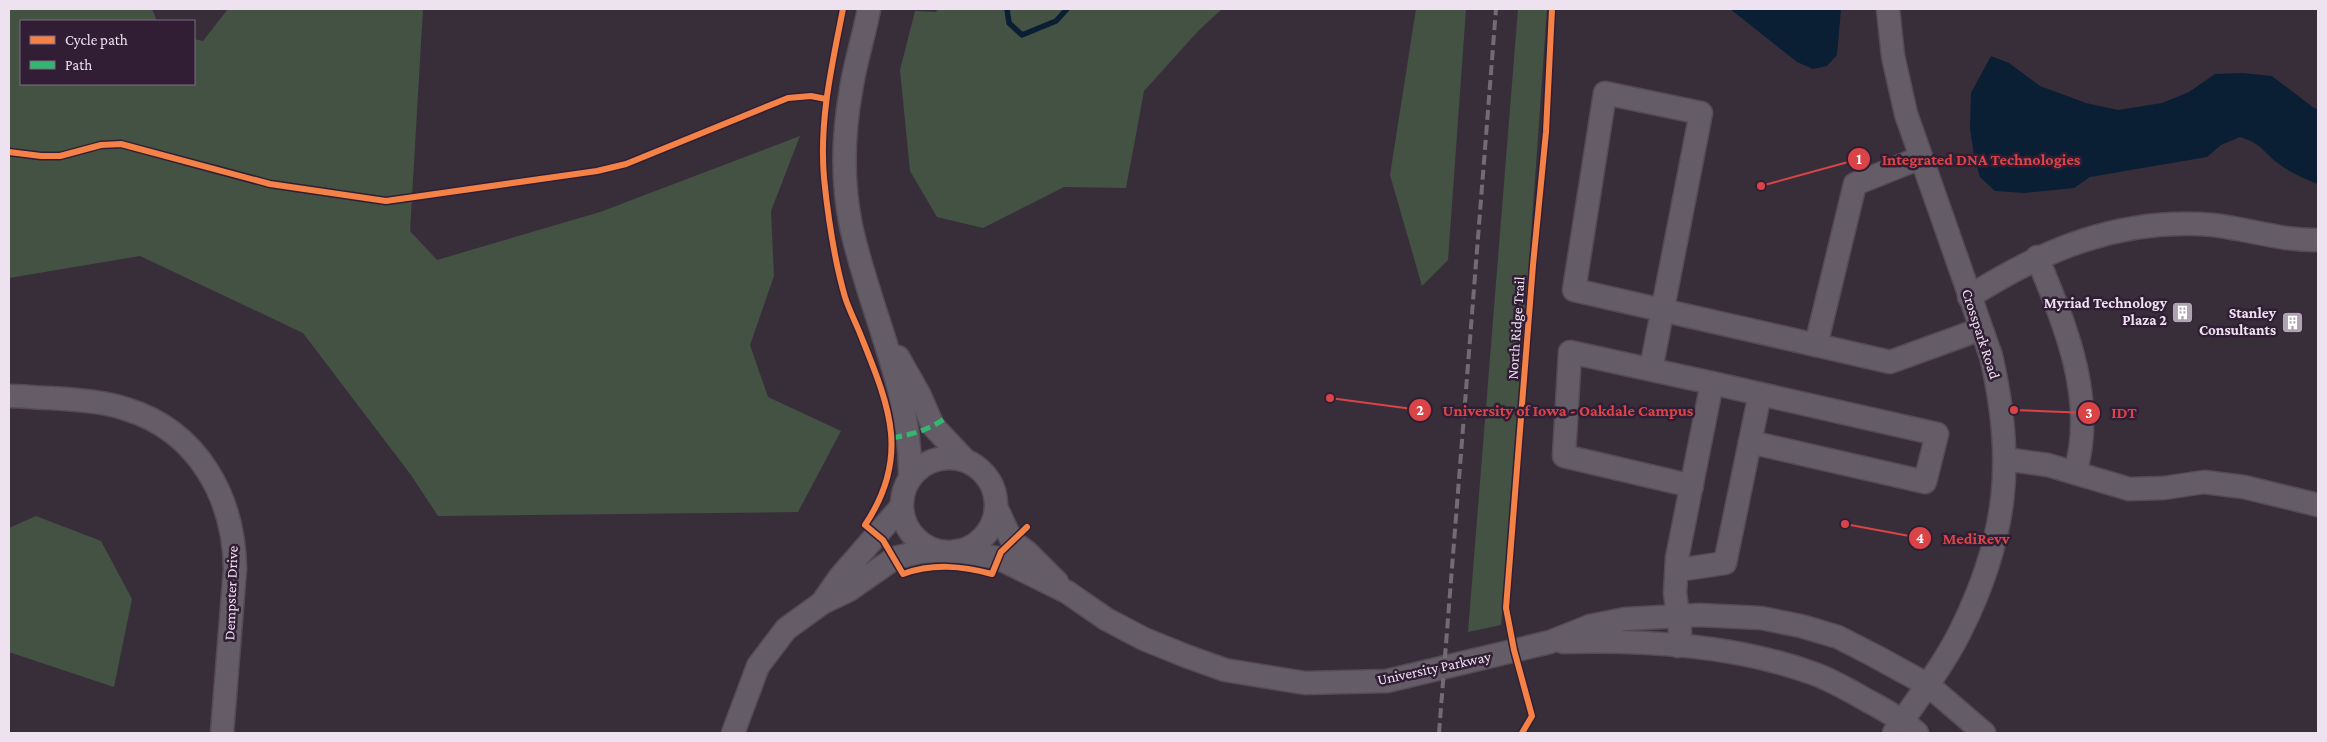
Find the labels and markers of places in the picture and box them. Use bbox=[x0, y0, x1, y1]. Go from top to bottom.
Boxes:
callout: Integrated DNA Technologies bbox=[1846, 143, 2090, 174]
place label: Myriad Technology Plaza 2 bbox=[2044, 295, 2168, 328]
building icon: Myriad Technology Plaza 2 bbox=[2171, 300, 2195, 324]
place label: Stanley Consultants bbox=[2199, 305, 2277, 338]
building icon: Stanley Consultants bbox=[2280, 310, 2304, 334]
callout: University of Iowa - Oakdale Campus bbox=[1408, 395, 1703, 426]
callout: IDT bbox=[2076, 397, 2147, 428]
callout: MediRevv bbox=[1907, 522, 2019, 553]

